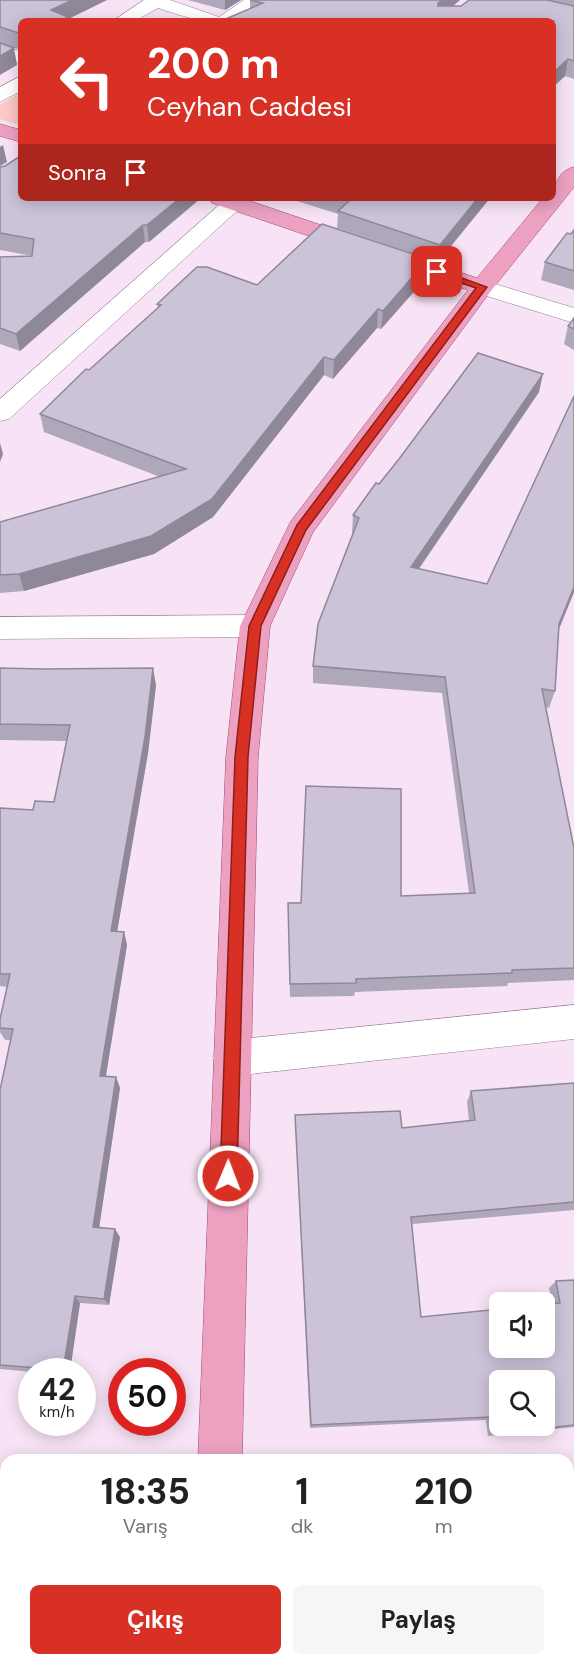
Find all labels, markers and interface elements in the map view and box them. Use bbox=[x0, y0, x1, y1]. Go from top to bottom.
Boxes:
text: 200 m bbox=[147, 36, 280, 91]
icon: left bbox=[48, 42, 126, 120]
text: Ceyhan Caddesi bbox=[147, 89, 352, 124]
icon: arrive bbox=[119, 156, 152, 189]
text: Sonra bbox=[48, 158, 107, 187]
pin bbox=[411, 246, 462, 297]
icon: arrive bbox=[420, 255, 453, 288]
position arrow bbox=[196, 1144, 260, 1208]
map controls bbox=[489, 1292, 555, 1436]
button: sound bbox=[489, 1292, 555, 1358]
speed limit sign: 50 bbox=[108, 1358, 186, 1436]
text: 42 bbox=[39, 1370, 75, 1409]
button: search bbox=[489, 1370, 555, 1436]
text: km/h bbox=[39, 1402, 75, 1422]
text: 18:35 bbox=[101, 1468, 190, 1515]
text: 1 bbox=[295, 1468, 309, 1515]
text: 210 bbox=[414, 1468, 473, 1515]
text: Varış bbox=[123, 1513, 168, 1539]
text: dk bbox=[291, 1513, 313, 1539]
text: m bbox=[435, 1513, 453, 1539]
button: Çıkış bbox=[30, 1585, 281, 1654]
button: Paylaş bbox=[293, 1585, 544, 1654]

